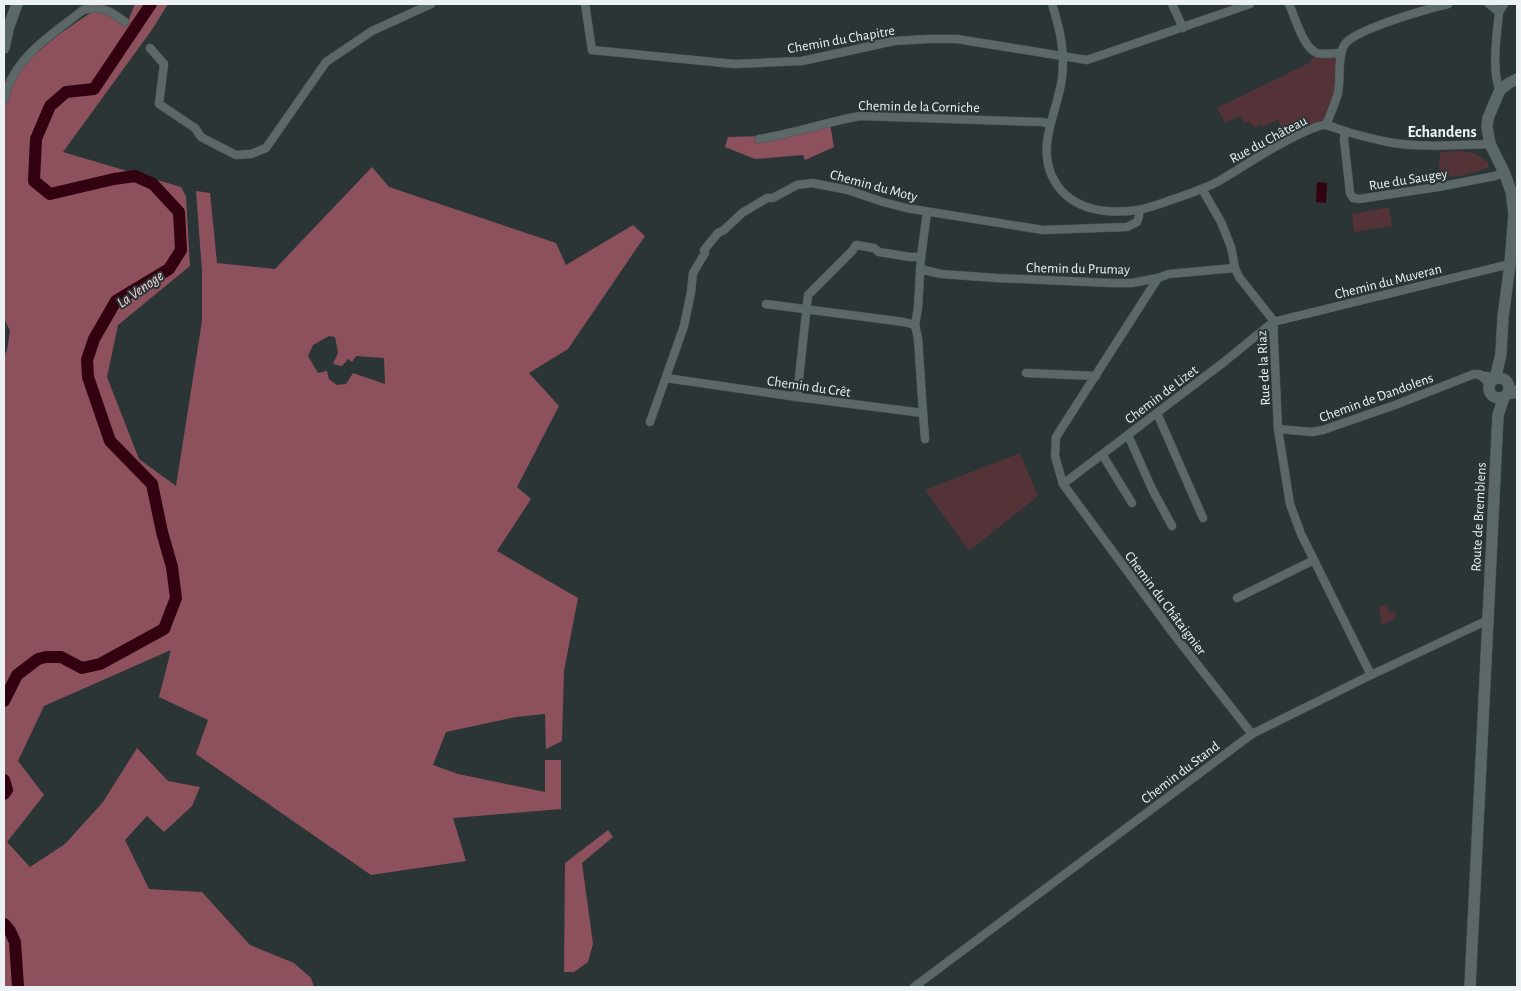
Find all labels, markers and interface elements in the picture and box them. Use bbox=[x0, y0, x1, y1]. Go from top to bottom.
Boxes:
street label: Chemin du Chapitre bbox=[786, 24, 896, 56]
street label: Chemin de la Corniche bbox=[858, 99, 980, 115]
street label: Rue du Château bbox=[1227, 114, 1309, 166]
district label: Echandens bbox=[1407, 124, 1477, 140]
street label: Rue du Saugey bbox=[1368, 167, 1448, 193]
street label: Chemin du Moty bbox=[829, 168, 919, 204]
street label: Chemin du Prumay bbox=[1026, 261, 1130, 277]
street label: Chemin du Muveran bbox=[1333, 262, 1443, 302]
water label: La Venoge bbox=[114, 268, 167, 311]
street label: Rue de la Riaz bbox=[1255, 330, 1273, 406]
street label: Chemin de Lizet bbox=[1123, 363, 1201, 427]
street label: Chemin de Dandolens bbox=[1317, 371, 1435, 425]
street label: Chemin du Crêt bbox=[766, 374, 852, 400]
street label: Route de Bremblens bbox=[1469, 462, 1489, 572]
street label: Chemin du Châtaignier bbox=[1122, 549, 1209, 658]
street label: Chemin du Stand bbox=[1139, 739, 1222, 807]

